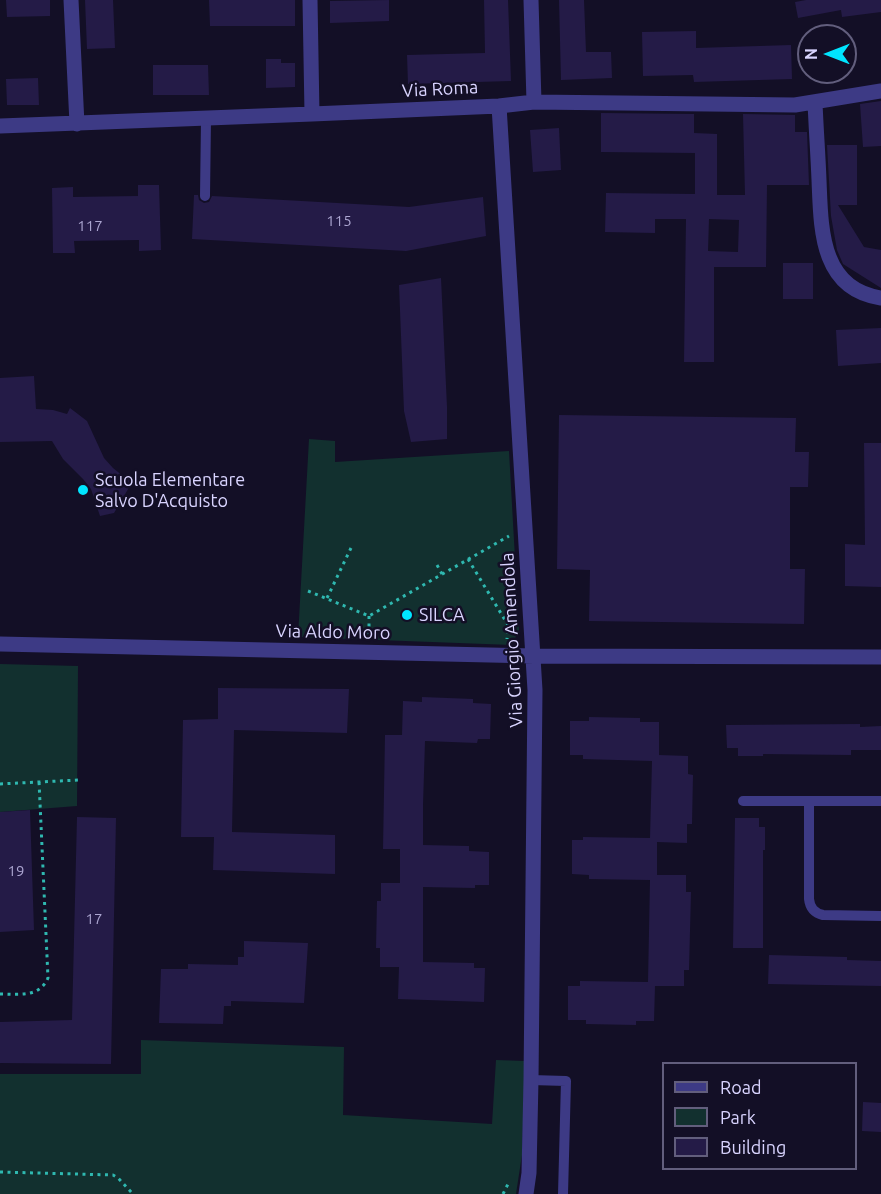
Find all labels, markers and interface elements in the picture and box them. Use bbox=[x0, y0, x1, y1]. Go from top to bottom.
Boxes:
north arrow bbox=[797, 24, 857, 84]
text: N bbox=[802, 48, 820, 60]
street label: Via Roma bbox=[401, 76, 479, 102]
house number: 115 bbox=[326, 212, 352, 230]
house number: 117 bbox=[77, 217, 103, 235]
place label: Scuola Elementare Salvo D'Acquisto bbox=[95, 469, 245, 512]
marker: Scuola Elementare Salvo D'Acquisto bbox=[76, 483, 90, 497]
street label: Via Giorgio Amendola bbox=[497, 552, 527, 728]
place label: SILCA bbox=[419, 604, 465, 626]
marker: SILCA bbox=[400, 608, 414, 622]
street label: Via Aldo Moro bbox=[275, 620, 391, 644]
house number: 19 bbox=[8, 862, 24, 880]
house number: 17 bbox=[86, 910, 102, 928]
legend bbox=[662, 1062, 857, 1170]
text: Road bbox=[720, 1077, 762, 1097]
text: Park bbox=[720, 1107, 756, 1127]
text: Building bbox=[720, 1137, 786, 1157]

